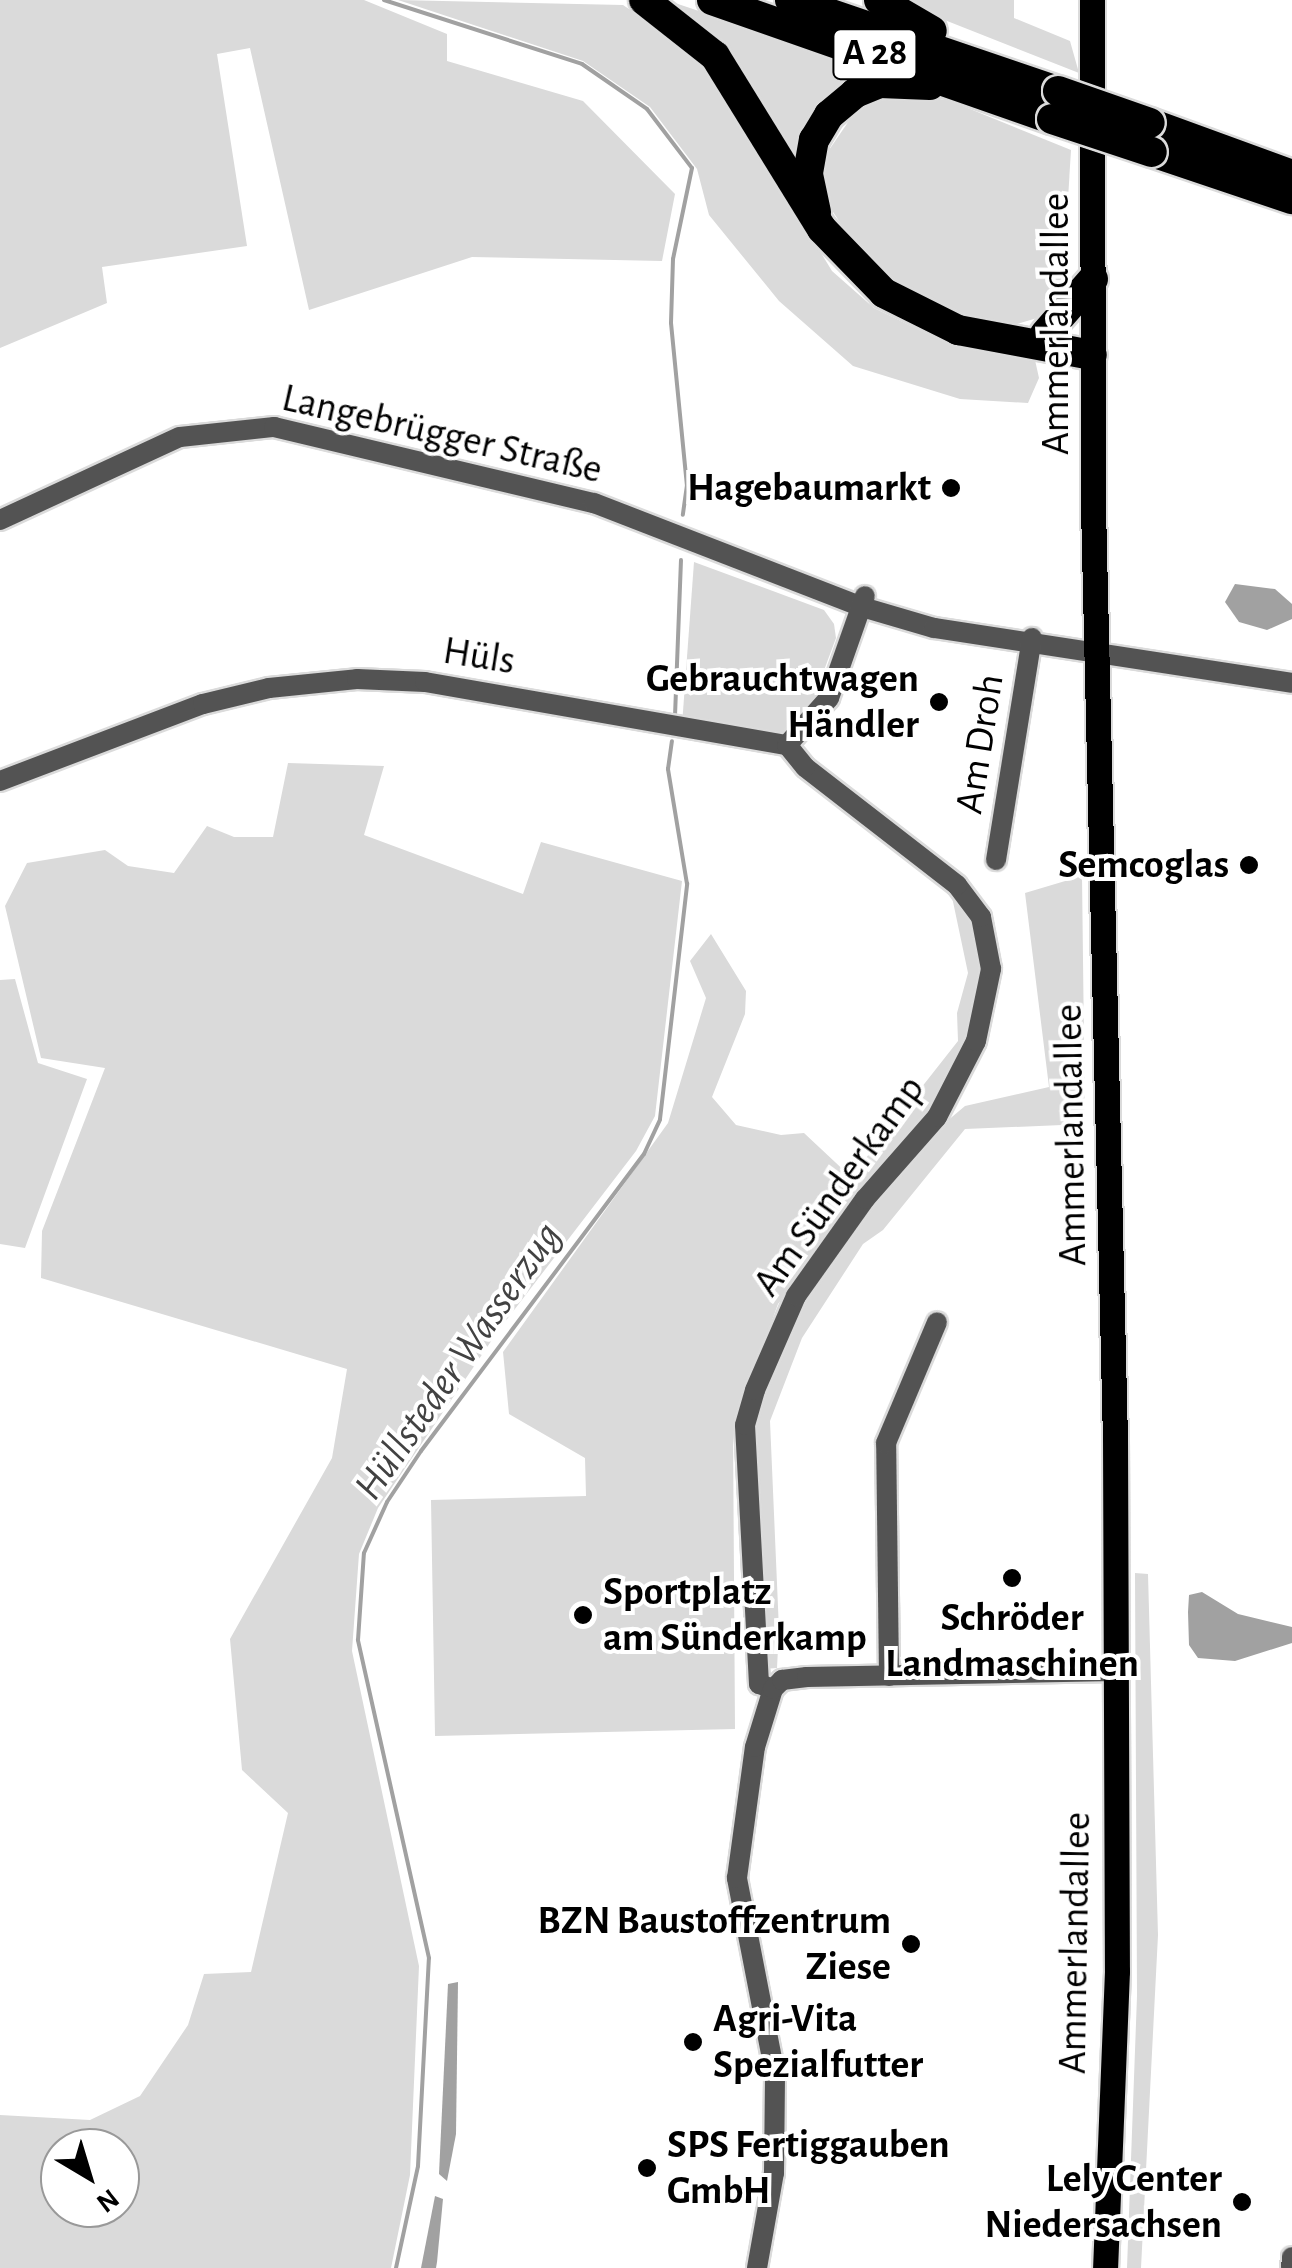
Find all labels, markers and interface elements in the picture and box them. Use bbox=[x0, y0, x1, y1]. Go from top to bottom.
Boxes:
road number: A 28 bbox=[830, 21, 920, 87]
street label: Ammerlandallee bbox=[1032, 193, 1080, 455]
street label: Langebrügger Straße bbox=[277, 374, 607, 494]
place label: Hagebaumarkt bbox=[687, 464, 931, 512]
marker: Hagebaumarkt bbox=[940, 477, 962, 499]
street label: Hüls bbox=[440, 627, 518, 685]
place label: Gebrauchtwagen Händler bbox=[646, 655, 919, 749]
street label: Am Droh bbox=[945, 671, 1015, 817]
marker: Gebrauchtwagen Händler bbox=[928, 691, 950, 713]
place label: Semcoglas bbox=[1058, 841, 1229, 889]
marker: Semcoglas bbox=[1238, 854, 1260, 876]
street label: Ammerlandallee bbox=[1045, 1004, 1097, 1266]
street label: Am Sünderkamp bbox=[743, 1066, 935, 1306]
water label: Hüllsteder Wasserzug bbox=[343, 1212, 573, 1510]
marker: Schröder Landmaschinen bbox=[1001, 1567, 1023, 1589]
place label: Sportplatz am Sünderkamp bbox=[603, 1568, 867, 1662]
place label: Schröder Landmaschinen bbox=[885, 1594, 1139, 1688]
marker: Sportplatz am Sünderkamp bbox=[572, 1604, 594, 1626]
street label: Ammerlandallee bbox=[1049, 1812, 1101, 2074]
place label: BZN Baustoffzentrum Ziese bbox=[538, 1897, 891, 1991]
marker: BZN Baustoffzentrum Ziese bbox=[900, 1933, 922, 1955]
place label: Agri-Vita Spezialfutter bbox=[713, 1995, 923, 2089]
marker: Agri-Vita Spezialfutter bbox=[682, 2031, 704, 2053]
place label: SPS Fertiggauben GmbH bbox=[667, 2121, 950, 2215]
north arrow bbox=[40, 2128, 140, 2228]
place label: Lely Center Niedersachsen bbox=[984, 2155, 1222, 2249]
marker: SPS Fertiggauben GmbH bbox=[636, 2157, 658, 2179]
text: N bbox=[91, 2183, 124, 2217]
marker: Lely Center Niedersachsen bbox=[1231, 2191, 1253, 2213]

